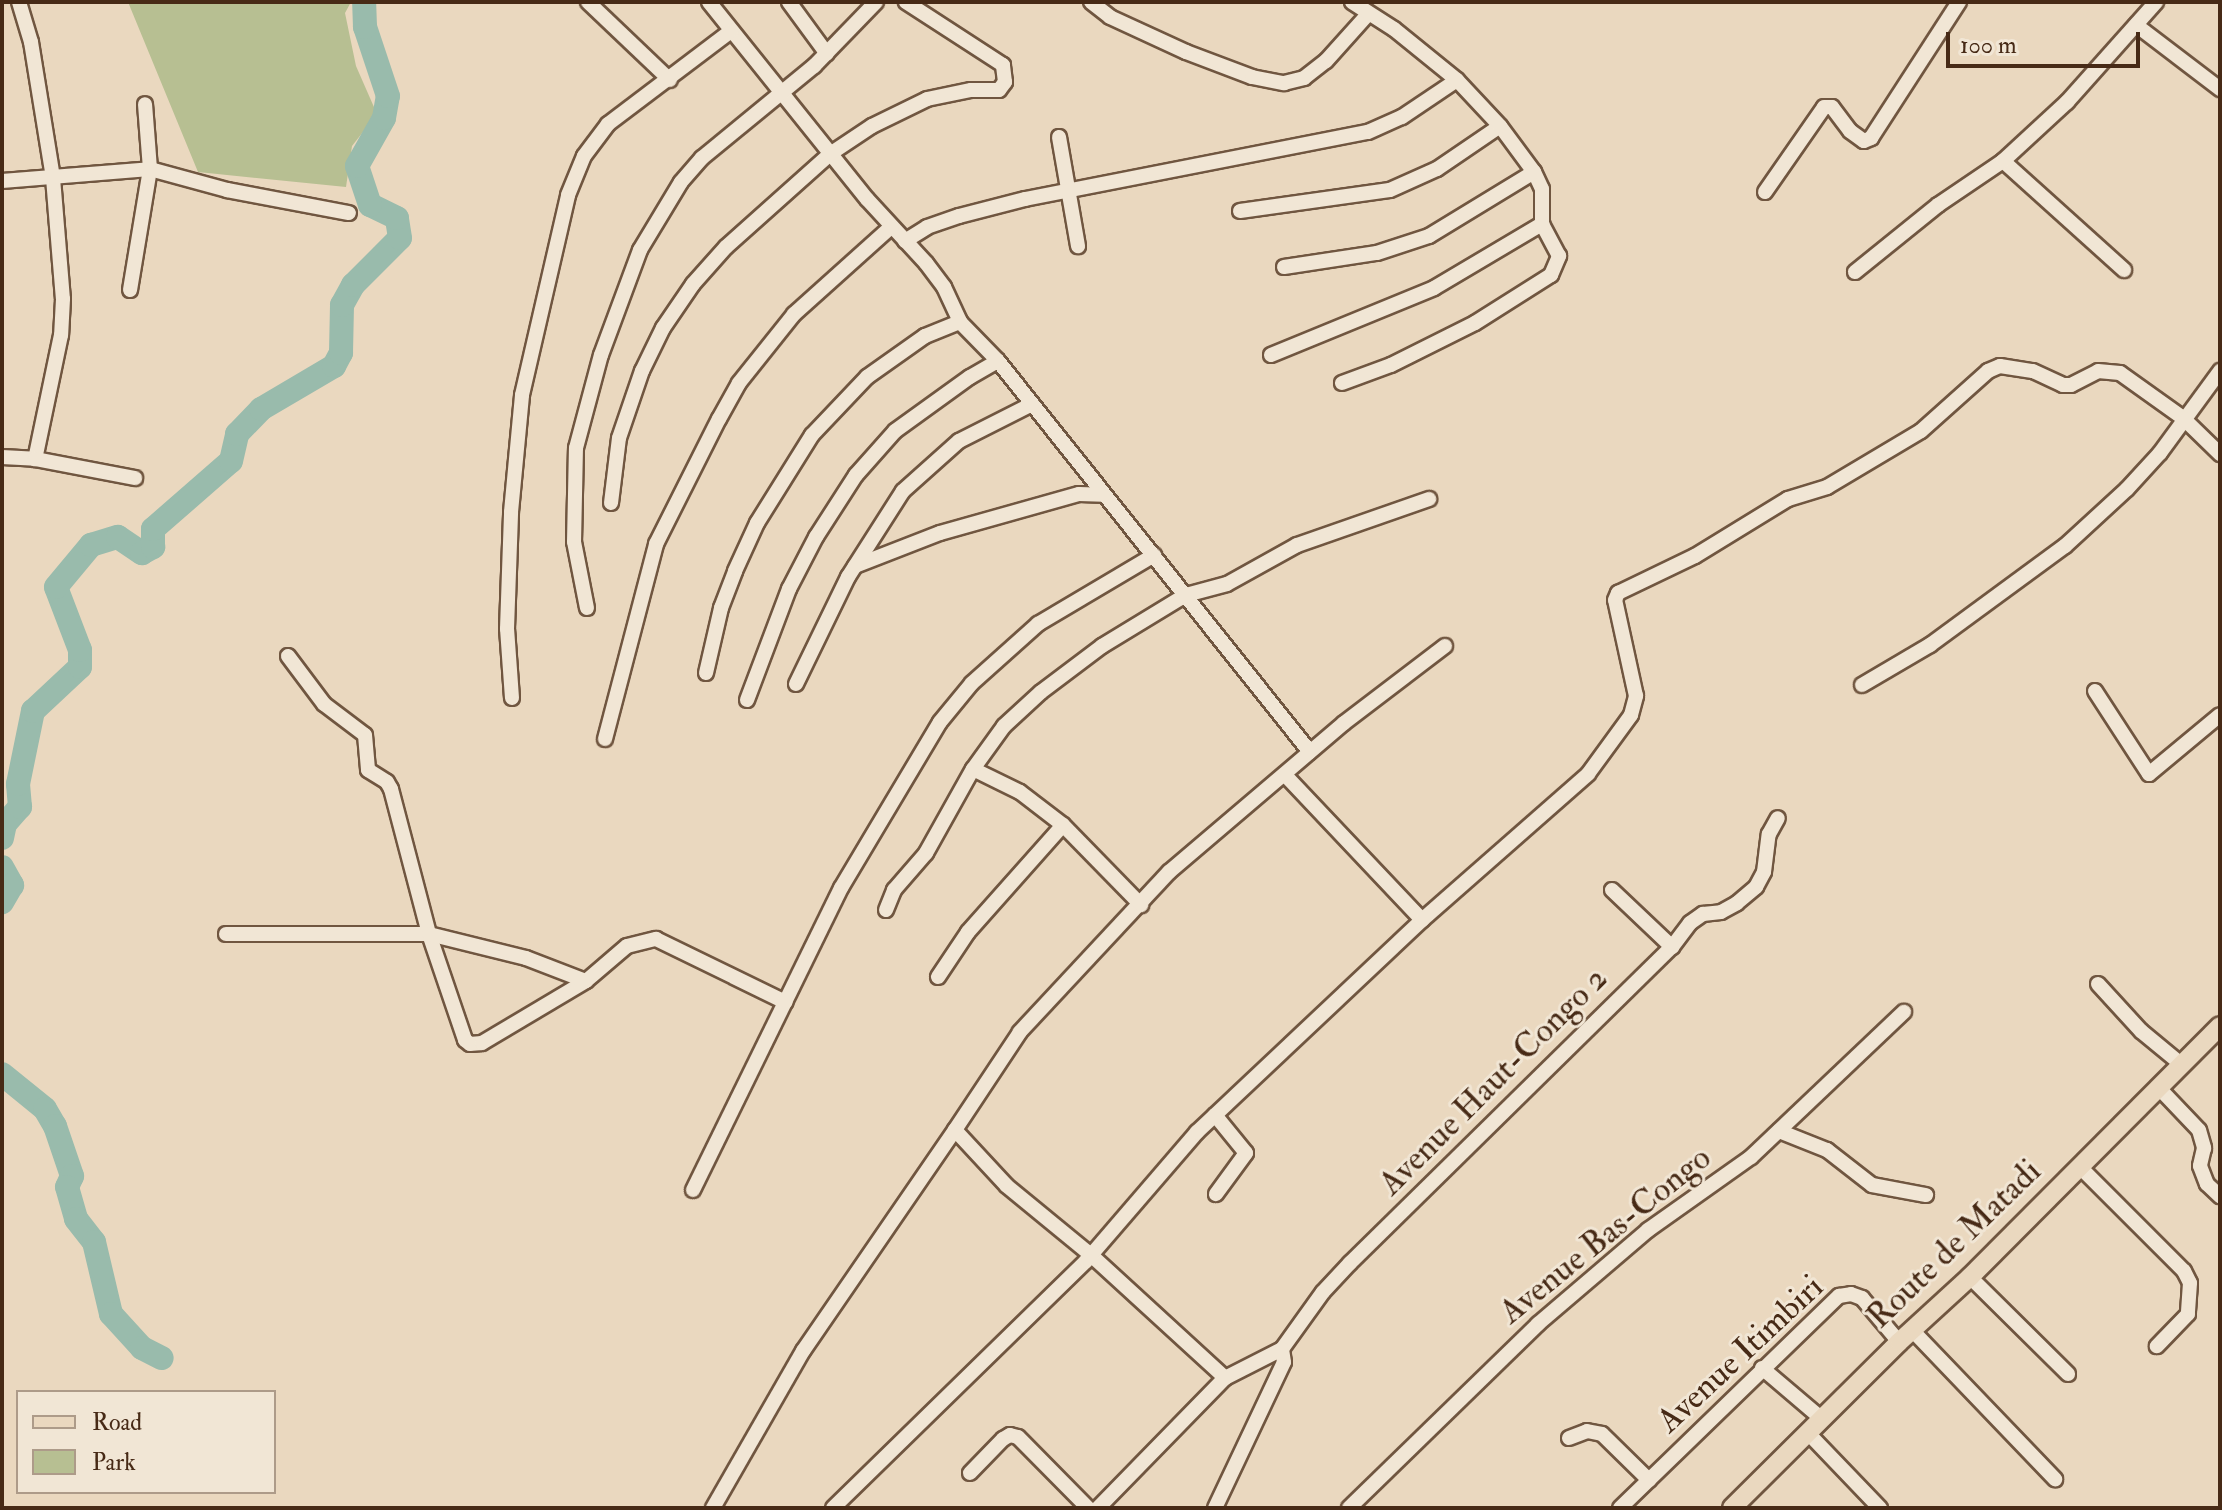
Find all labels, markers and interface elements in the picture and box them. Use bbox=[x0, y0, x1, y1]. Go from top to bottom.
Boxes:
scale bar bbox=[1950, 16, 2144, 66]
text: 100 m bbox=[1960, 30, 2017, 61]
street label: Avenue Haut-Congo 2 bbox=[1370, 958, 1616, 1204]
street label: Avenue Bas-Congo bbox=[1491, 1137, 1719, 1333]
street label: Route de Matadi bbox=[1859, 1151, 2049, 1337]
street label: Avenue Itimbiri bbox=[1648, 1267, 1832, 1441]
legend bbox=[16, 1390, 276, 1494]
text: Road bbox=[92, 1407, 142, 1438]
text: Park bbox=[92, 1447, 136, 1478]

